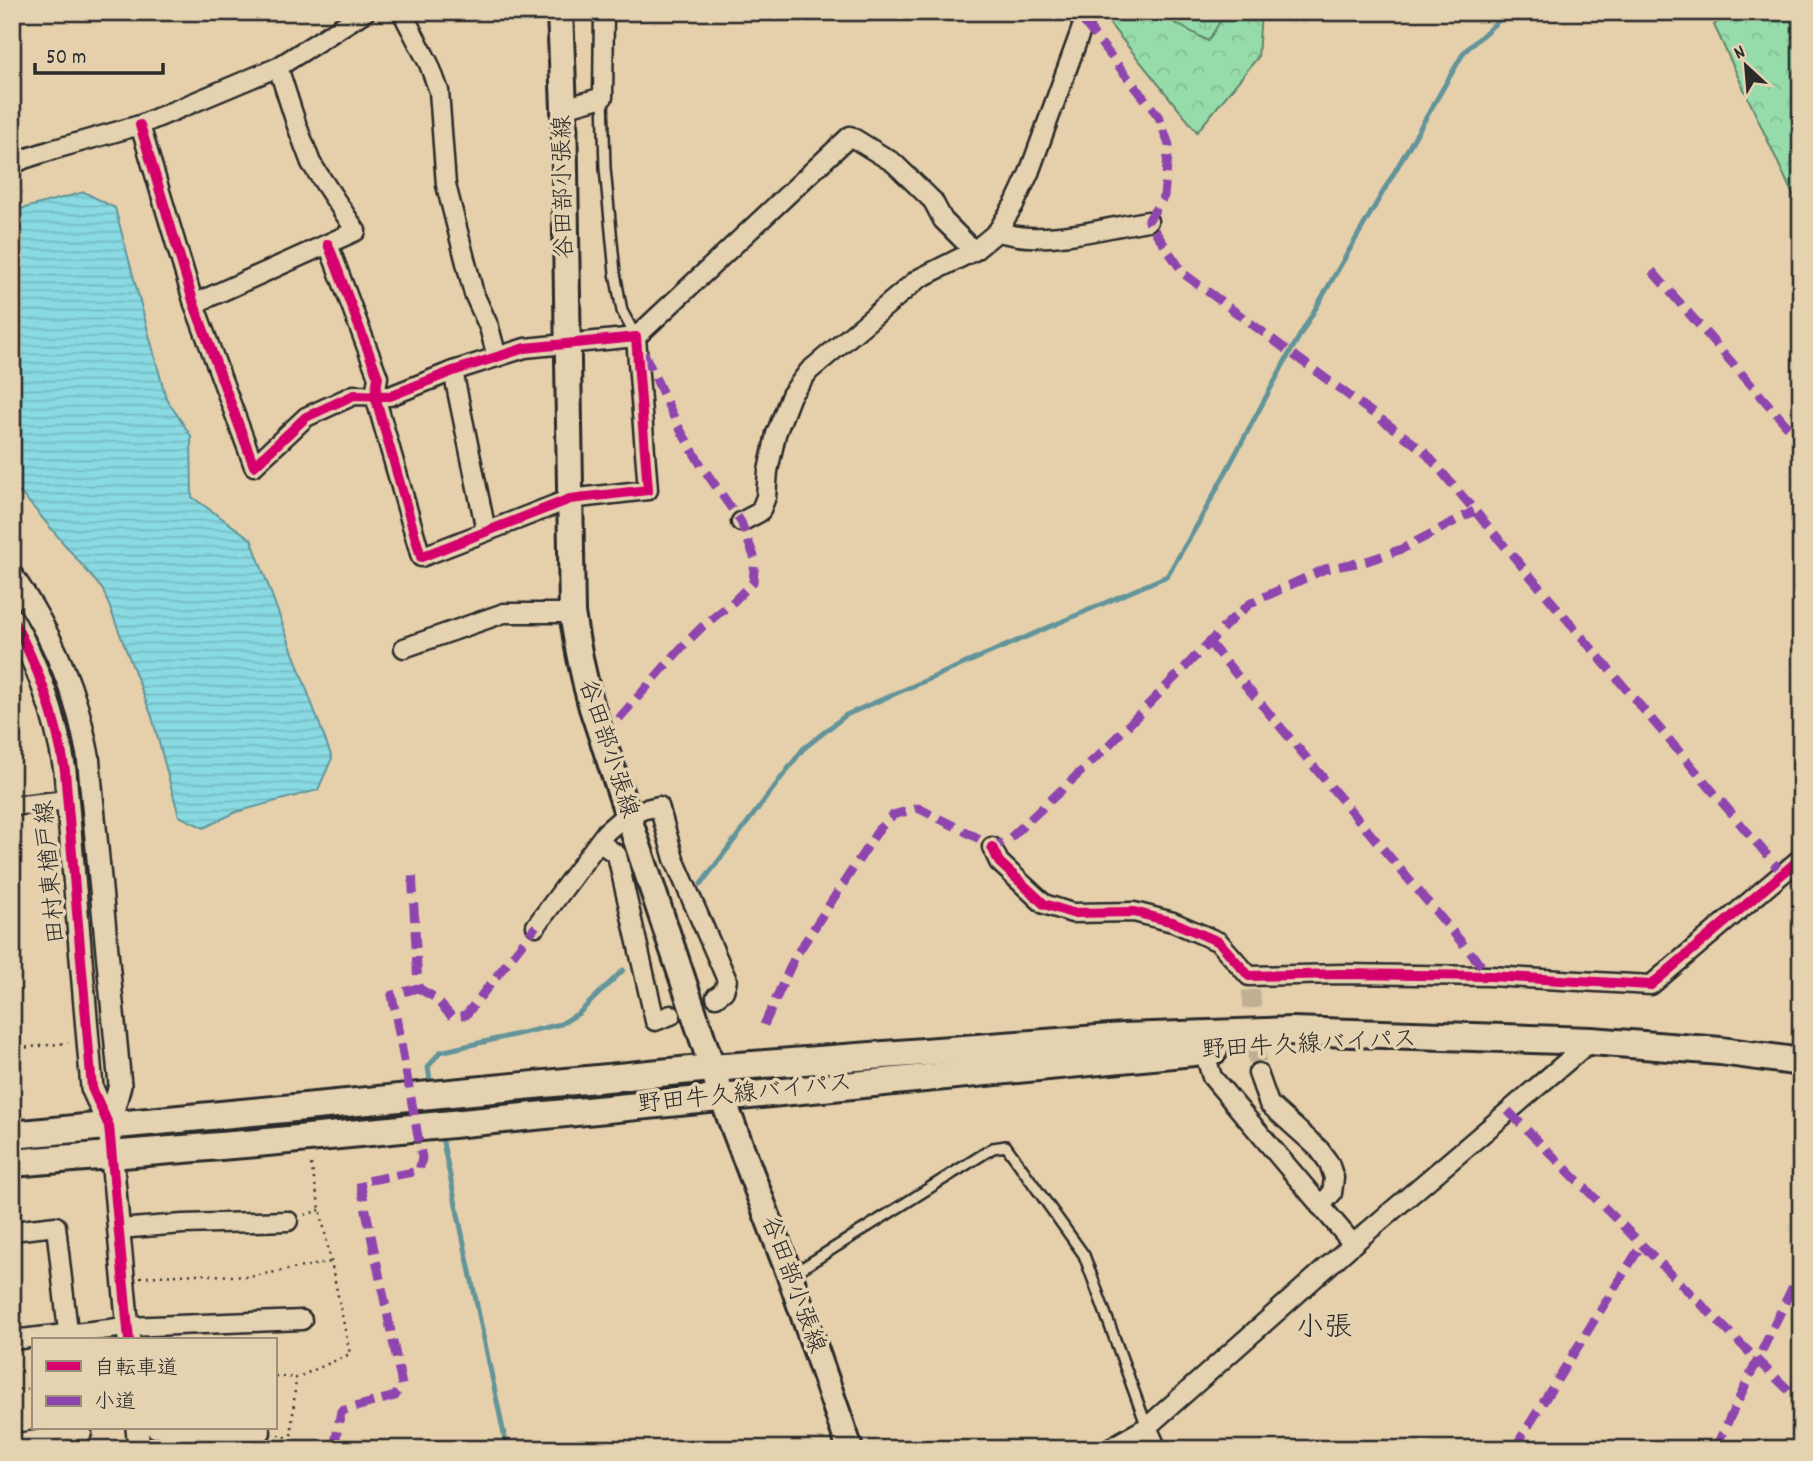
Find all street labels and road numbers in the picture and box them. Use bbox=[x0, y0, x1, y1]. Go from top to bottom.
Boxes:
street label: 谷田部小張線 bbox=[547, 115, 583, 259]
street label: 谷田部小張線 bbox=[569, 675, 645, 823]
street label: 田村東楢戸線 bbox=[29, 799, 75, 945]
street label: 野田牛久線バイパス bbox=[1200, 1023, 1418, 1069]
street label: 野田牛久線バイパス bbox=[636, 1067, 854, 1123]
street label: 谷田部小張線 bbox=[751, 1212, 833, 1358]

